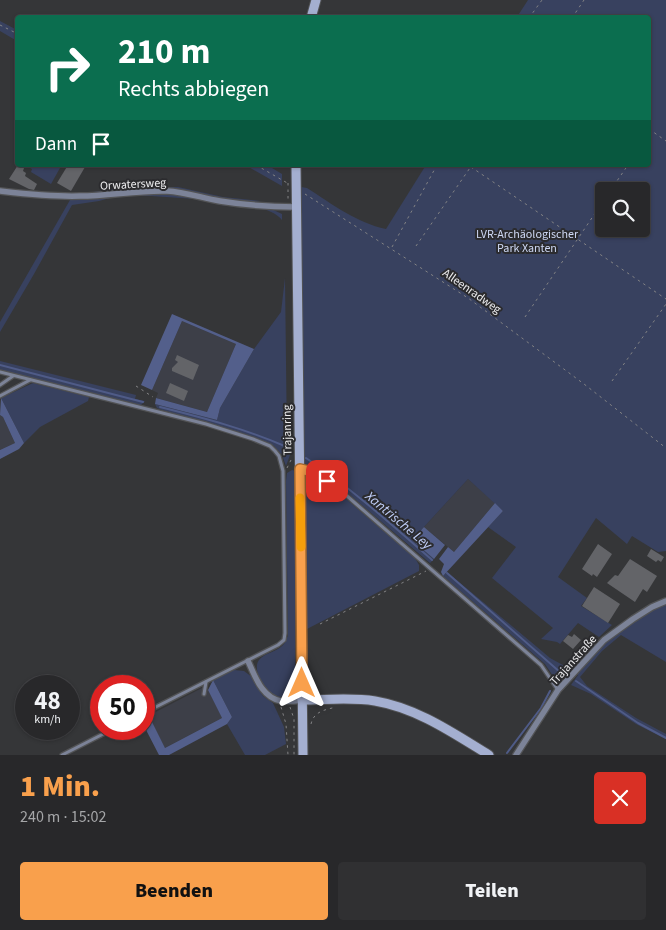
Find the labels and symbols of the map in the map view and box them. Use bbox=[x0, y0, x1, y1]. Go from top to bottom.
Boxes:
street label: Orwatersweg bbox=[100, 174, 167, 195]
park label: LVR-Archäologischer Park Xanten bbox=[476, 226, 579, 257]
street label: Alleenradweg bbox=[439, 265, 505, 318]
street label: Trajanring bbox=[279, 404, 296, 456]
pin bbox=[306, 460, 348, 502]
water label: Xantrische Ley bbox=[360, 486, 437, 555]
street label: Trajanstraße bbox=[546, 631, 601, 689]
position arrow bbox=[275, 656, 327, 708]
speed limit sign: 50 bbox=[90, 675, 155, 740]

